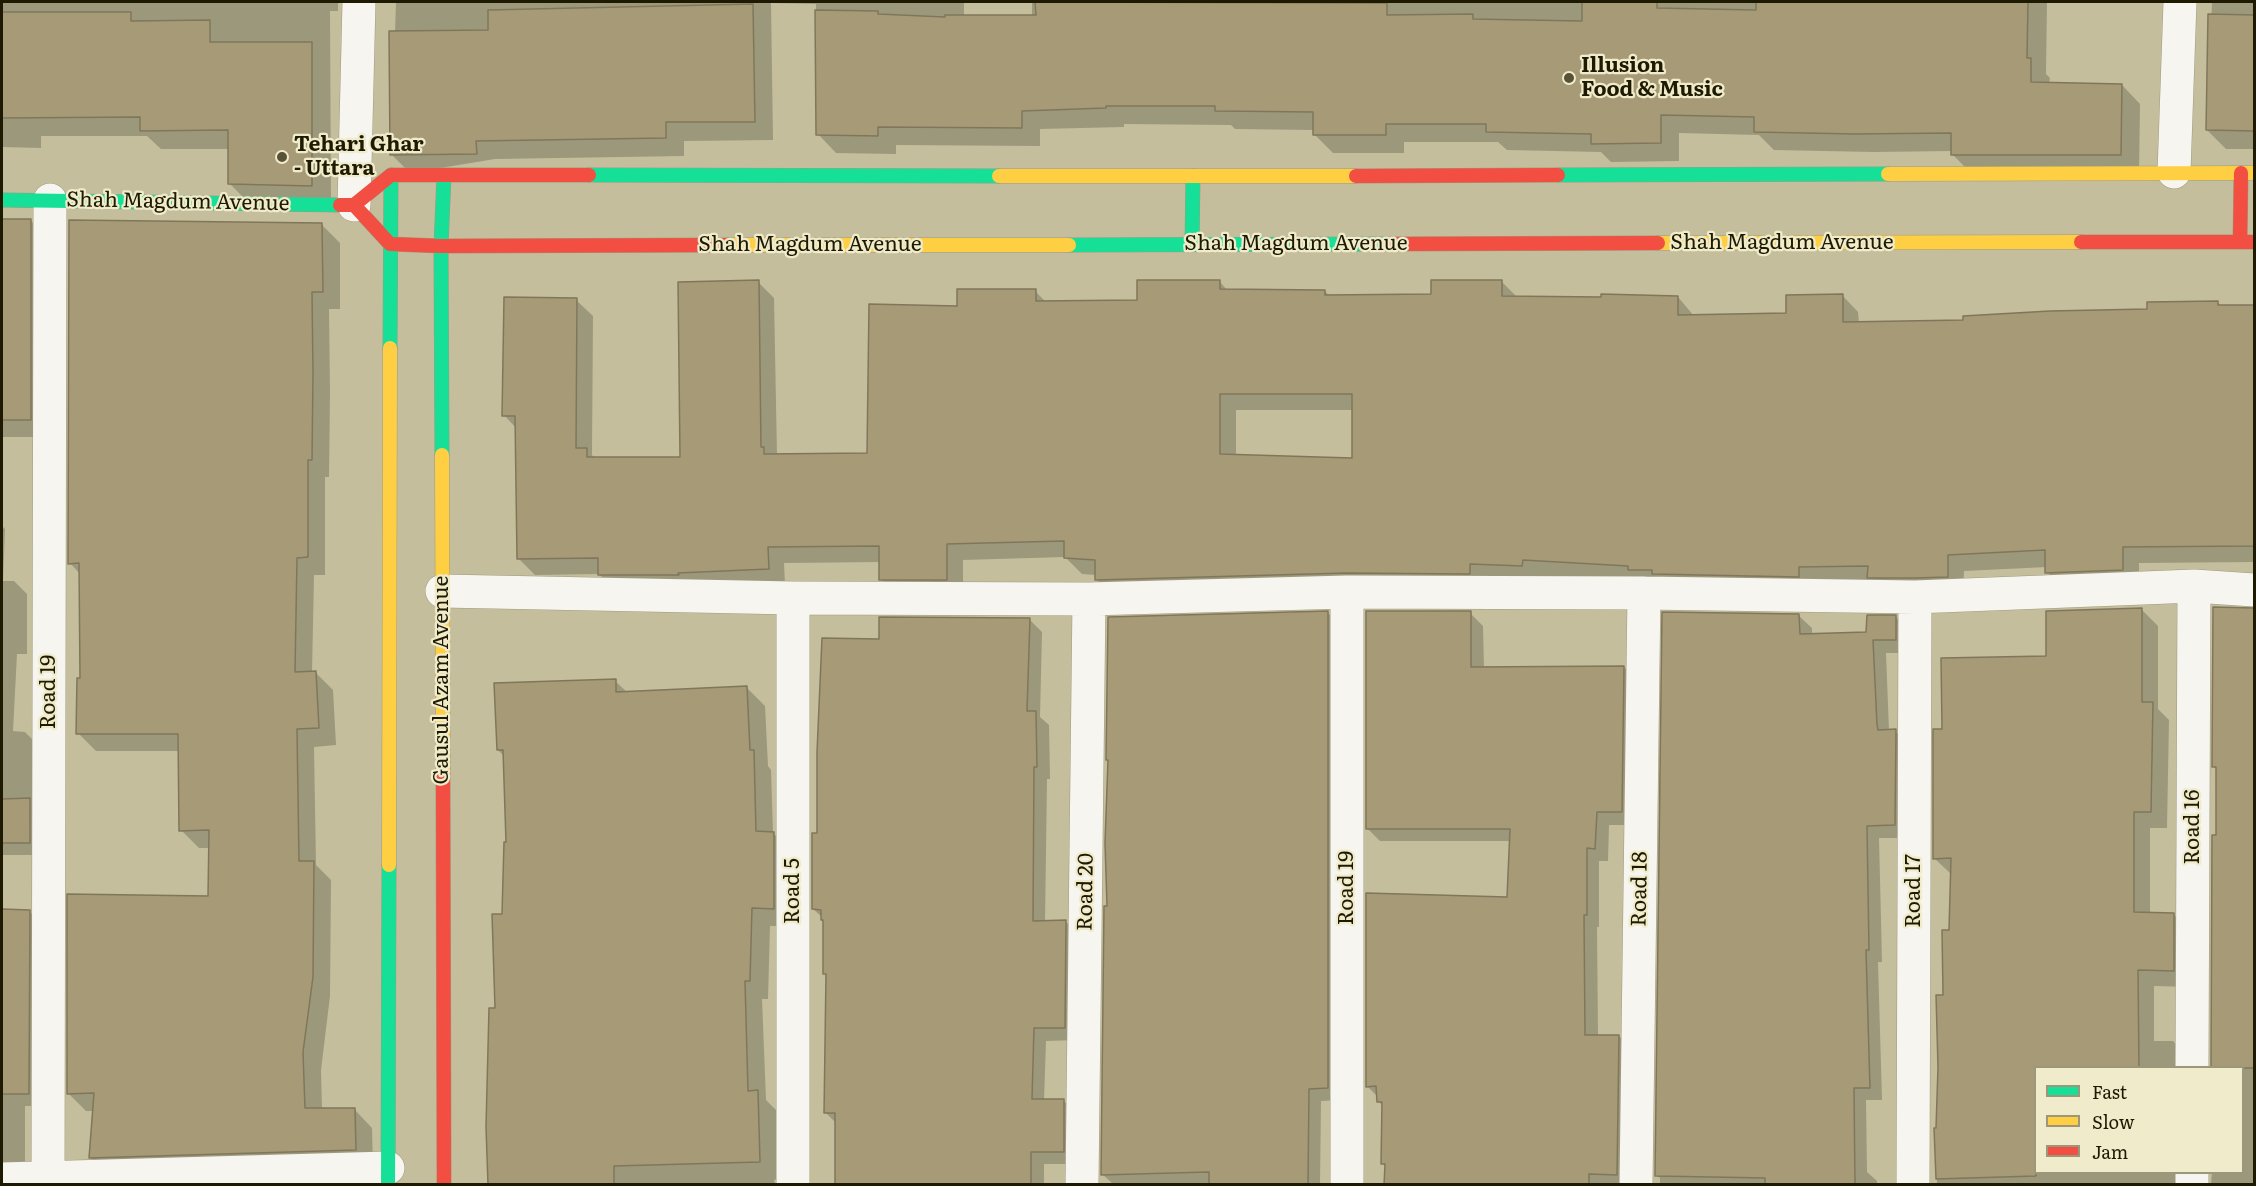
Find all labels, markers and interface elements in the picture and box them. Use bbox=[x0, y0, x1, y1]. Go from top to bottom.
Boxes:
place label: Illusion Food & Music bbox=[1581, 53, 1723, 103]
marker: Illusion Food & Music bbox=[1562, 71, 1576, 85]
place label: Tehari Ghar - Uttara bbox=[294, 132, 424, 182]
marker: Tehari Ghar - Uttara bbox=[275, 150, 289, 164]
street label: Shah Magdum Avenue bbox=[66, 187, 290, 217]
street label: Shah Magdum Avenue bbox=[1670, 230, 1894, 256]
street label: Shah Magdum Avenue bbox=[1184, 231, 1408, 257]
street label: Shah Magdum Avenue bbox=[698, 232, 922, 258]
street label: Gausul Azam Avenue bbox=[429, 576, 455, 784]
street label: Road 19 bbox=[36, 655, 62, 729]
street label: Road 16 bbox=[2180, 790, 2206, 864]
street label: Road 19 bbox=[1334, 851, 1360, 925]
street label: Road 18 bbox=[1627, 851, 1653, 927]
street label: Road 20 bbox=[1073, 853, 1099, 931]
street label: Road 17 bbox=[1901, 854, 1927, 928]
street label: Road 5 bbox=[780, 858, 806, 924]
legend bbox=[2034, 1066, 2244, 1174]
text: Fast bbox=[2092, 1078, 2127, 1105]
text: Slow bbox=[2092, 1108, 2134, 1135]
text: Jam bbox=[2092, 1138, 2128, 1165]

